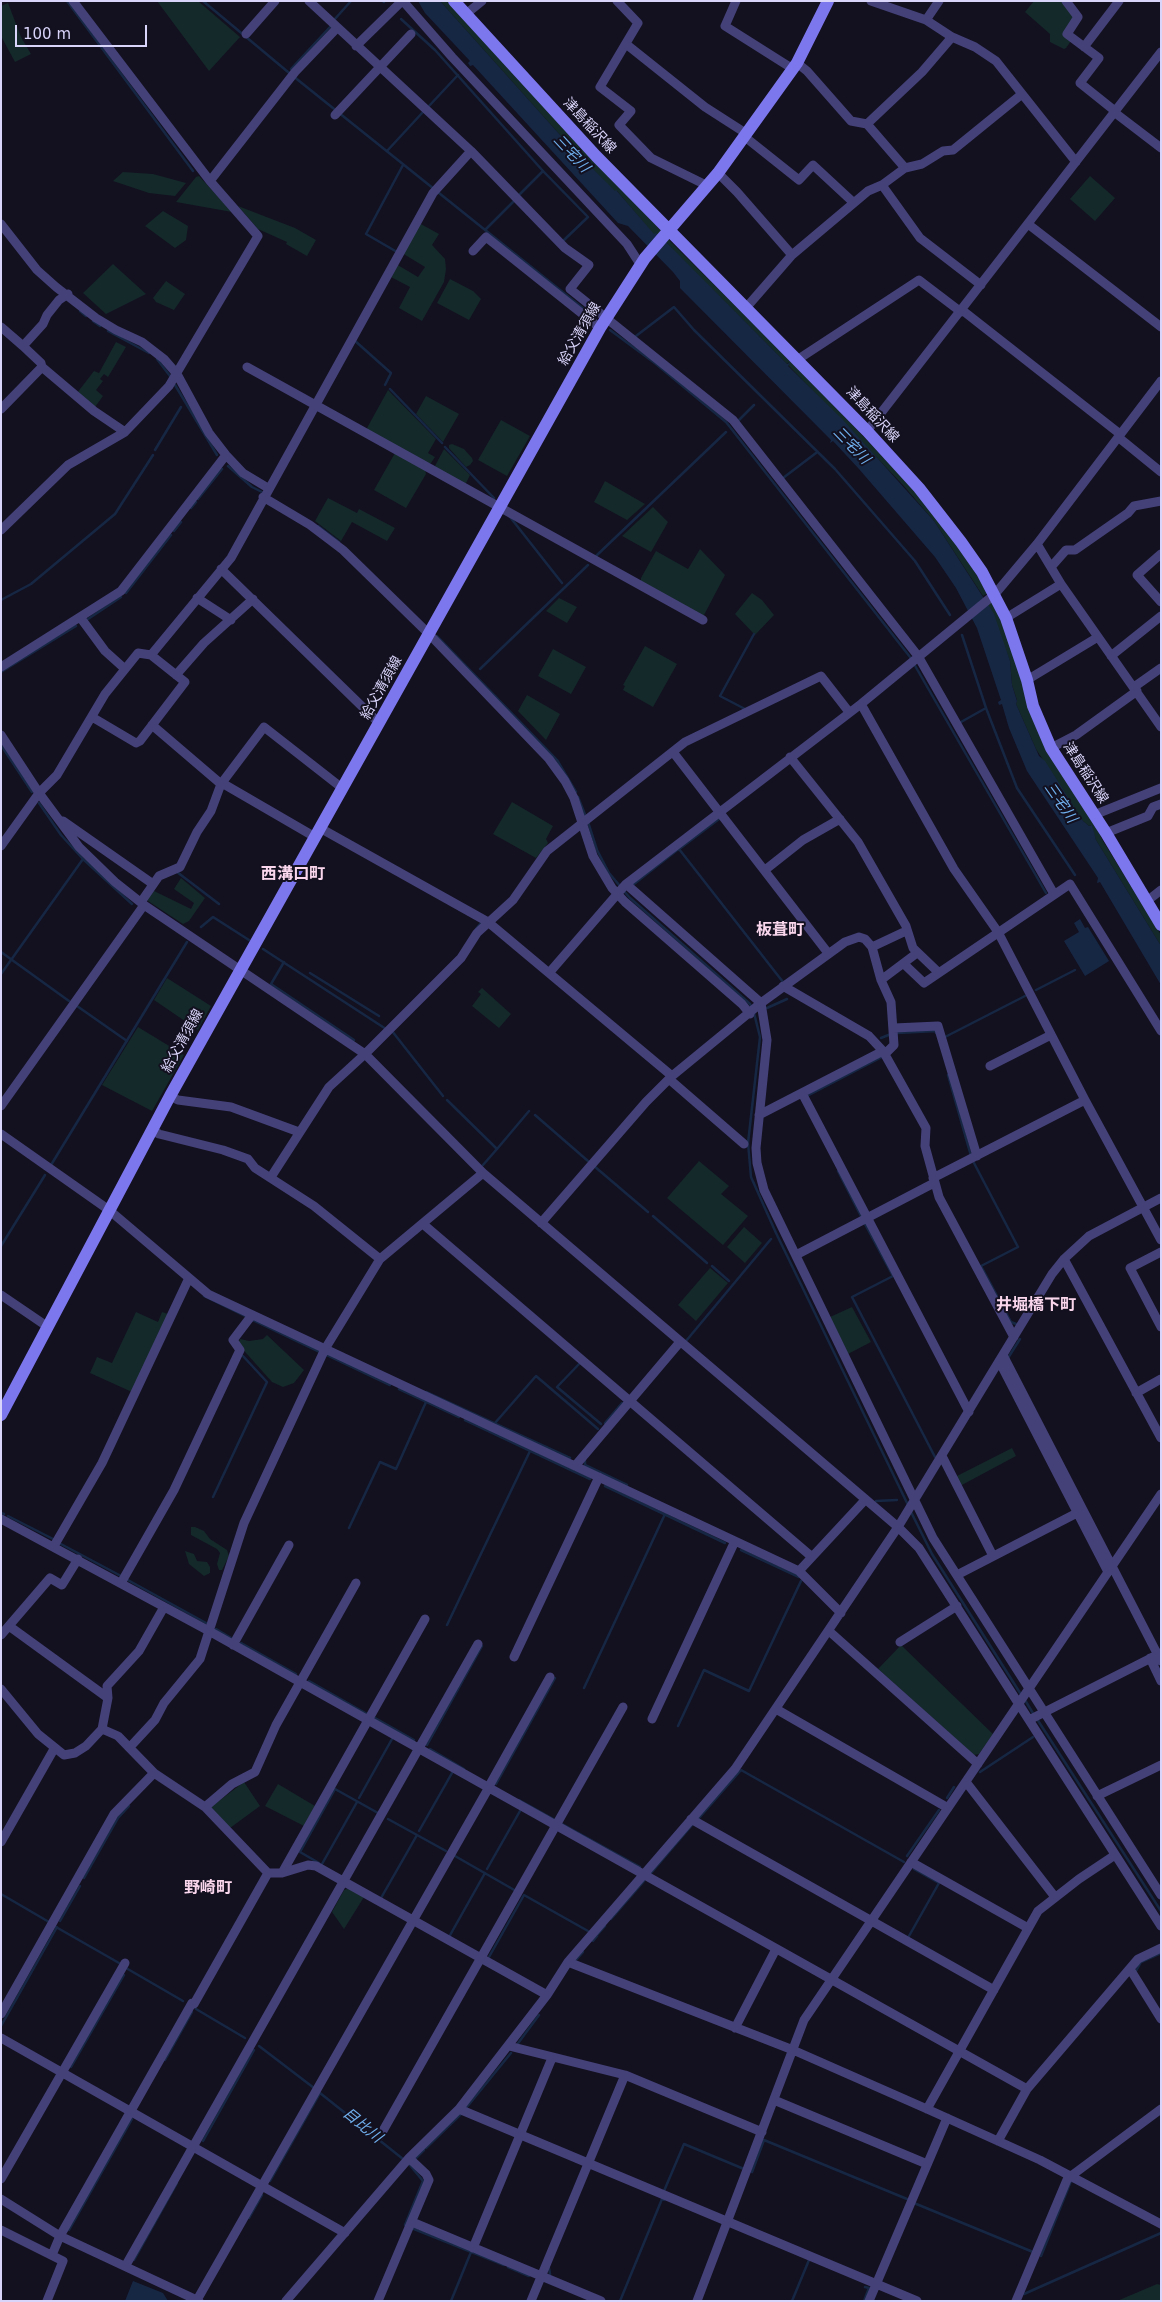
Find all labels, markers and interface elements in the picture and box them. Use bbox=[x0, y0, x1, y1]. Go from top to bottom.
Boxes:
scale bar bbox=[18, 15, 150, 47]
text: 100 m bbox=[23, 25, 71, 43]
street label: 津島稲沢線 bbox=[559, 95, 619, 157]
water label: 三宅川 bbox=[549, 131, 593, 177]
street label: 給父清須線 bbox=[555, 299, 605, 369]
street label: 津島稲沢線 bbox=[842, 384, 902, 446]
water label: 三宅川 bbox=[829, 424, 873, 468]
street label: 給父清須線 bbox=[358, 653, 406, 723]
street label: 津島稲沢線 bbox=[1059, 739, 1111, 807]
water label: 三宅川 bbox=[1040, 779, 1080, 827]
district label: 西溝口町 bbox=[261, 865, 325, 885]
district label: 板葺町 bbox=[756, 921, 804, 941]
street label: 給父清須線 bbox=[159, 1006, 207, 1076]
district label: 井堀橋下町 bbox=[996, 1296, 1076, 1316]
district label: 野崎町 bbox=[184, 1879, 232, 1899]
water label: 目比川 bbox=[339, 2105, 385, 2147]

